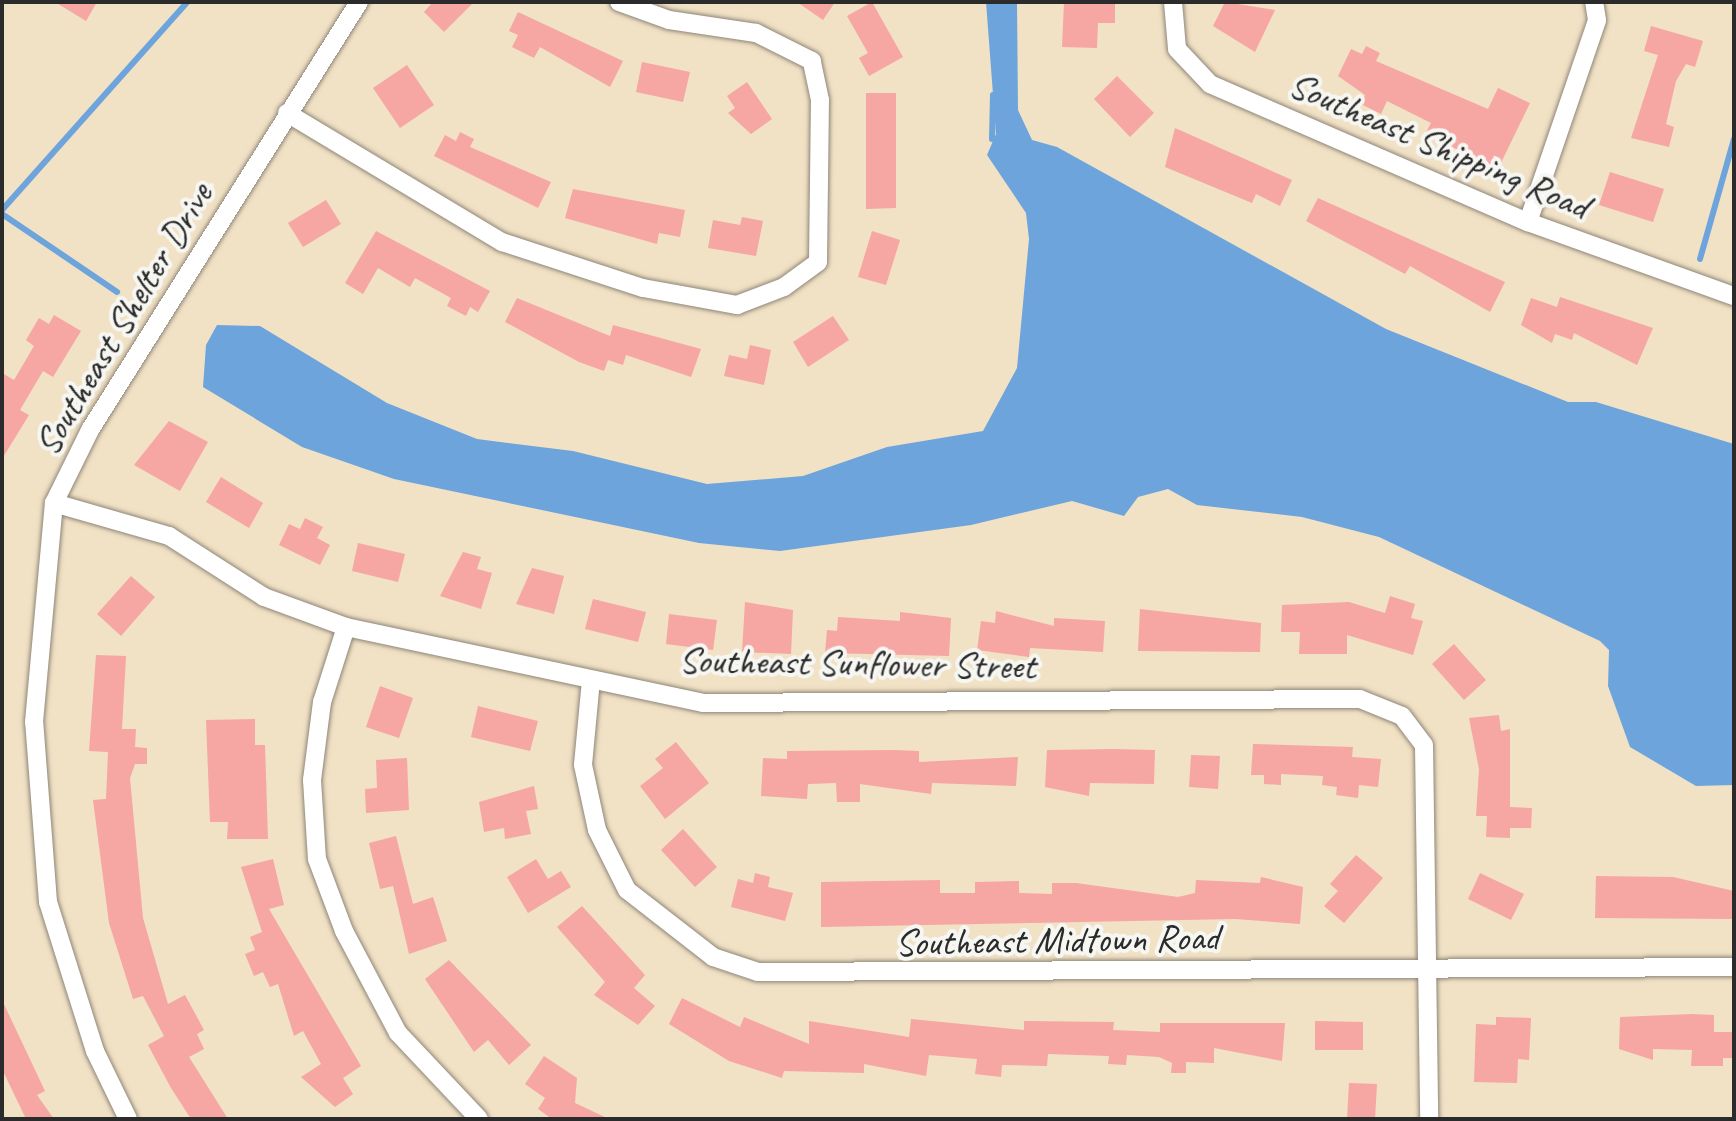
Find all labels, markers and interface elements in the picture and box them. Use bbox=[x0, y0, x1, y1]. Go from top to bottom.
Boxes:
street label: Southeast Shipping Road bbox=[1282, 61, 1596, 229]
street label: Southeast Shelter Drive bbox=[23, 174, 223, 464]
street label: Southeast Sunflower Street bbox=[678, 637, 1036, 689]
street label: Southeast Midtown Road bbox=[894, 914, 1220, 966]

